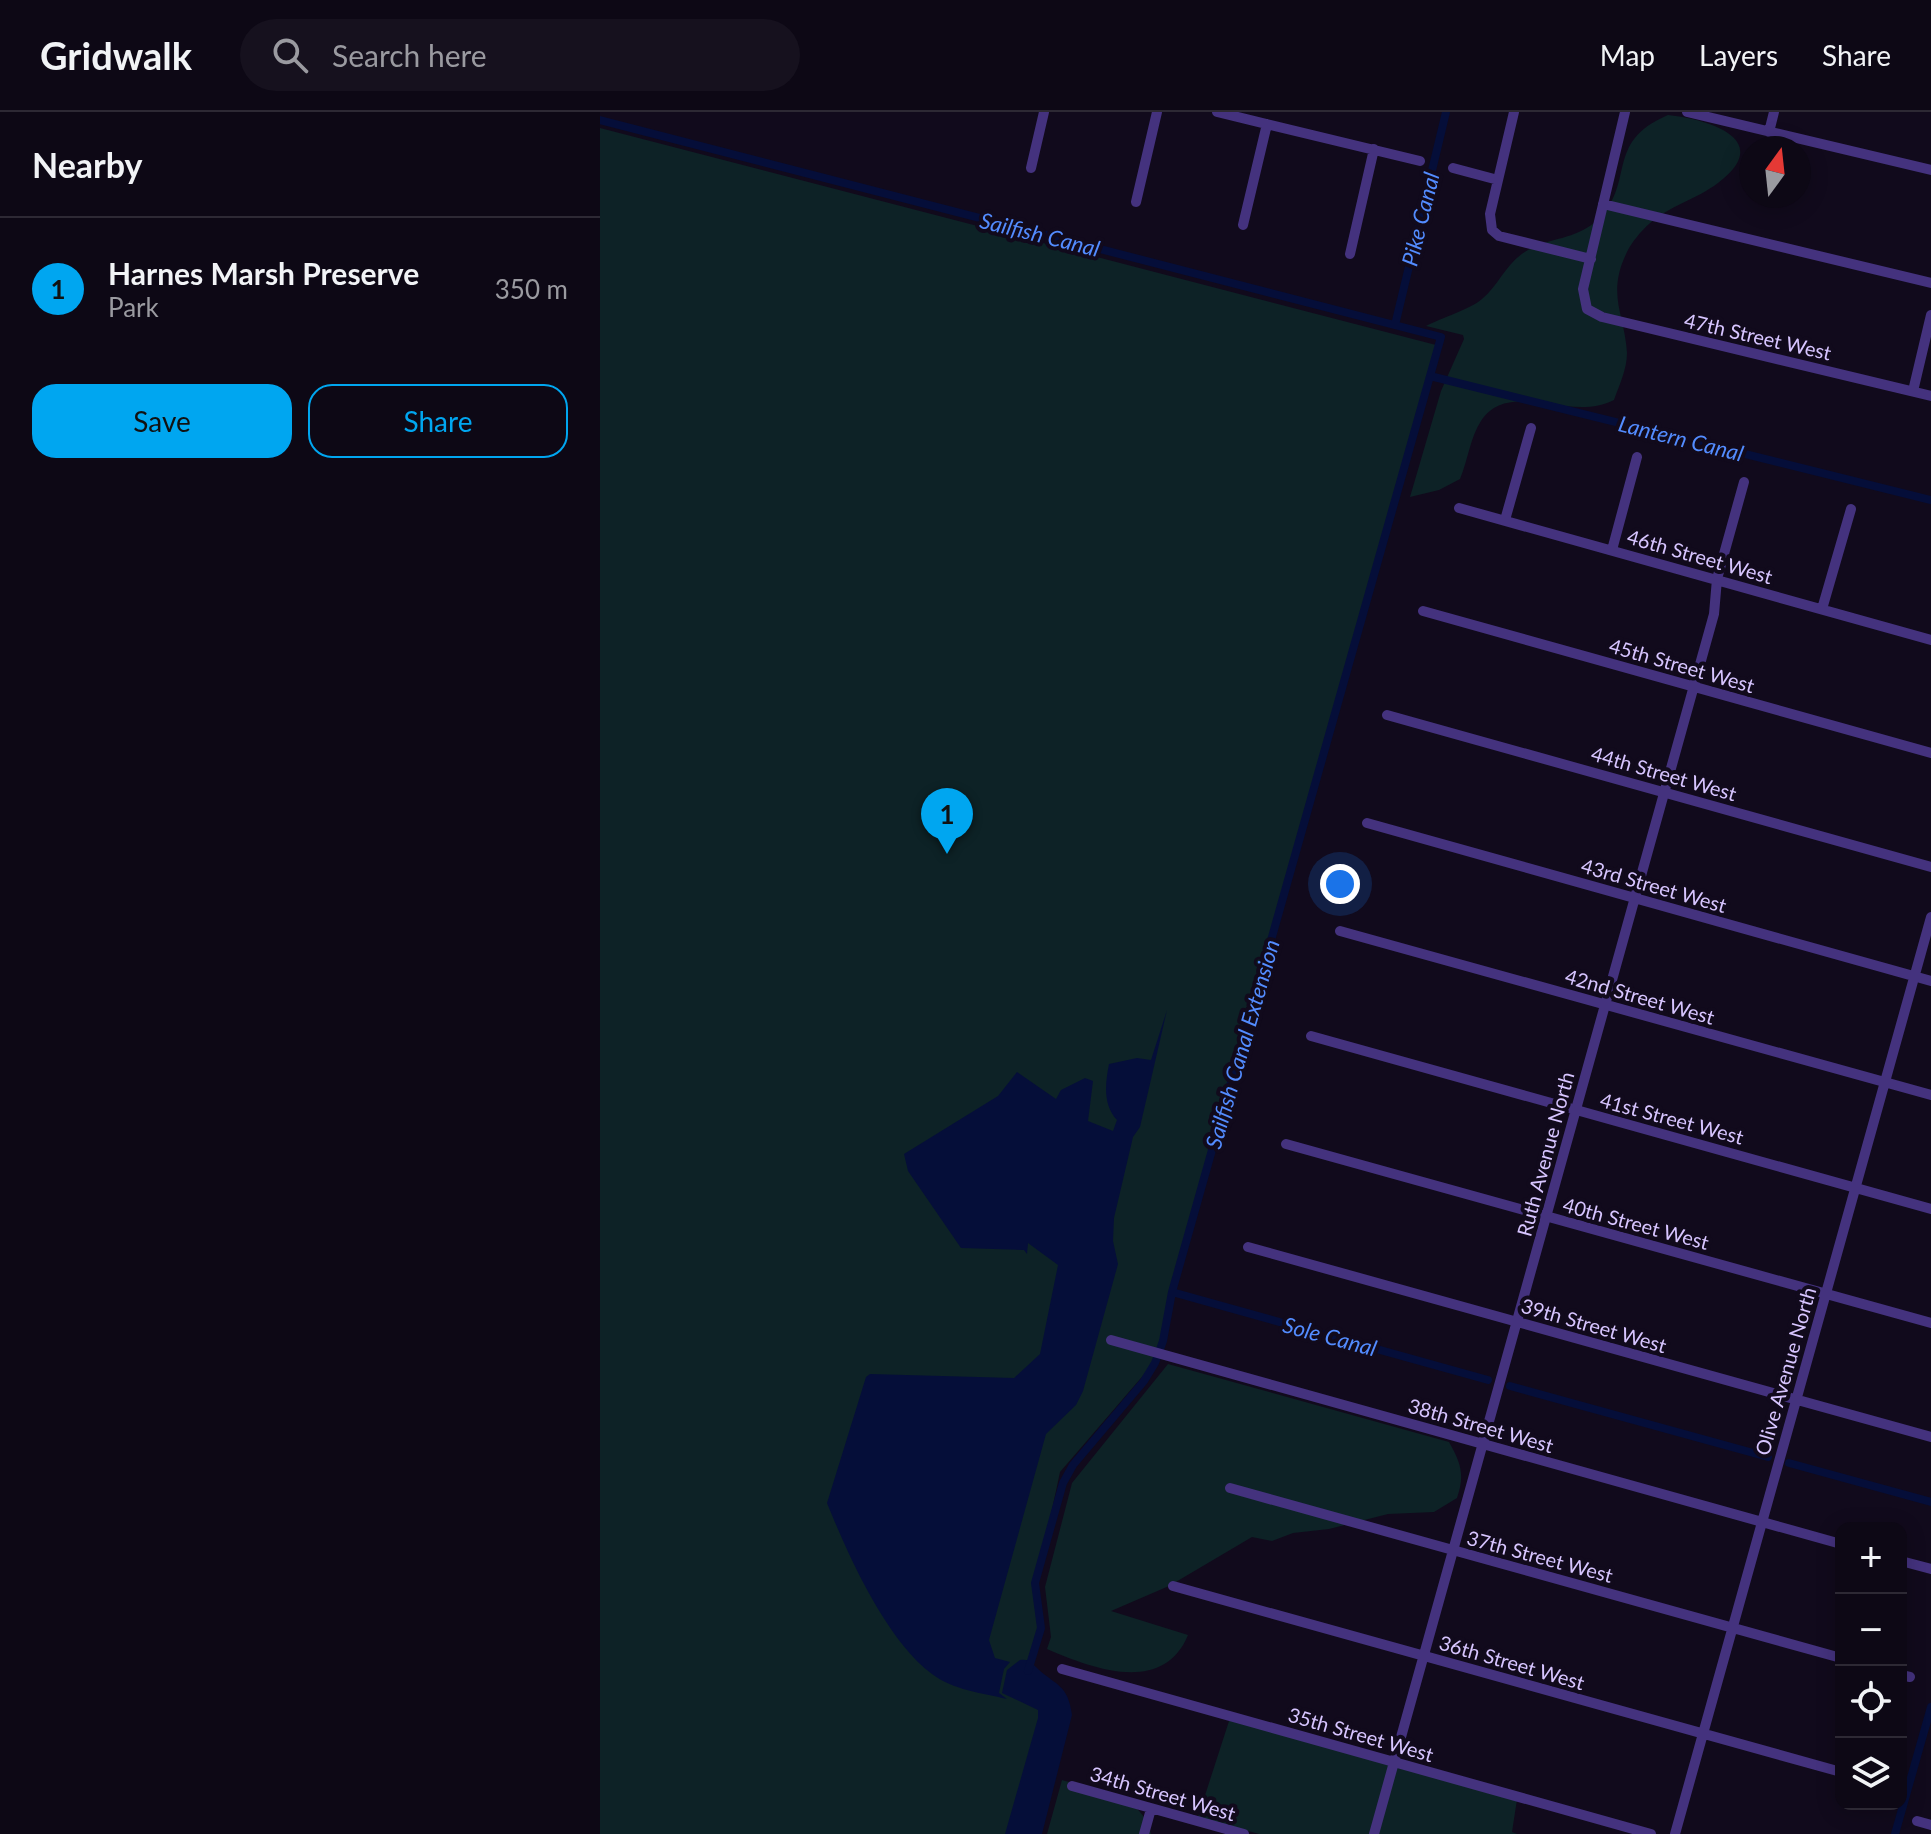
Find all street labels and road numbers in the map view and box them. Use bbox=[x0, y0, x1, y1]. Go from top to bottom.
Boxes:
street label: 47th Street West bbox=[1682, 307, 1834, 365]
street label: 46th Street West bbox=[1625, 524, 1775, 588]
street label: 45th Street West bbox=[1607, 633, 1757, 697]
street label: 44th Street West bbox=[1589, 741, 1739, 805]
street label: 43rd Street West bbox=[1579, 853, 1729, 917]
street label: 42nd Street West bbox=[1563, 963, 1717, 1029]
street label: Ruth Avenue North bbox=[1512, 1069, 1578, 1239]
street label: 41st Street West bbox=[1598, 1087, 1746, 1149]
street label: 40th Street West bbox=[1560, 1192, 1712, 1254]
street label: Olive Avenue North bbox=[1750, 1284, 1820, 1458]
street label: 39th Street West bbox=[1519, 1293, 1669, 1357]
street label: 38th Street West bbox=[1406, 1393, 1556, 1457]
street label: 37th Street West bbox=[1464, 1525, 1616, 1587]
street label: 36th Street West bbox=[1437, 1630, 1587, 1694]
street label: 35th Street West bbox=[1286, 1702, 1436, 1766]
street label: 34th Street West bbox=[1088, 1761, 1238, 1825]

